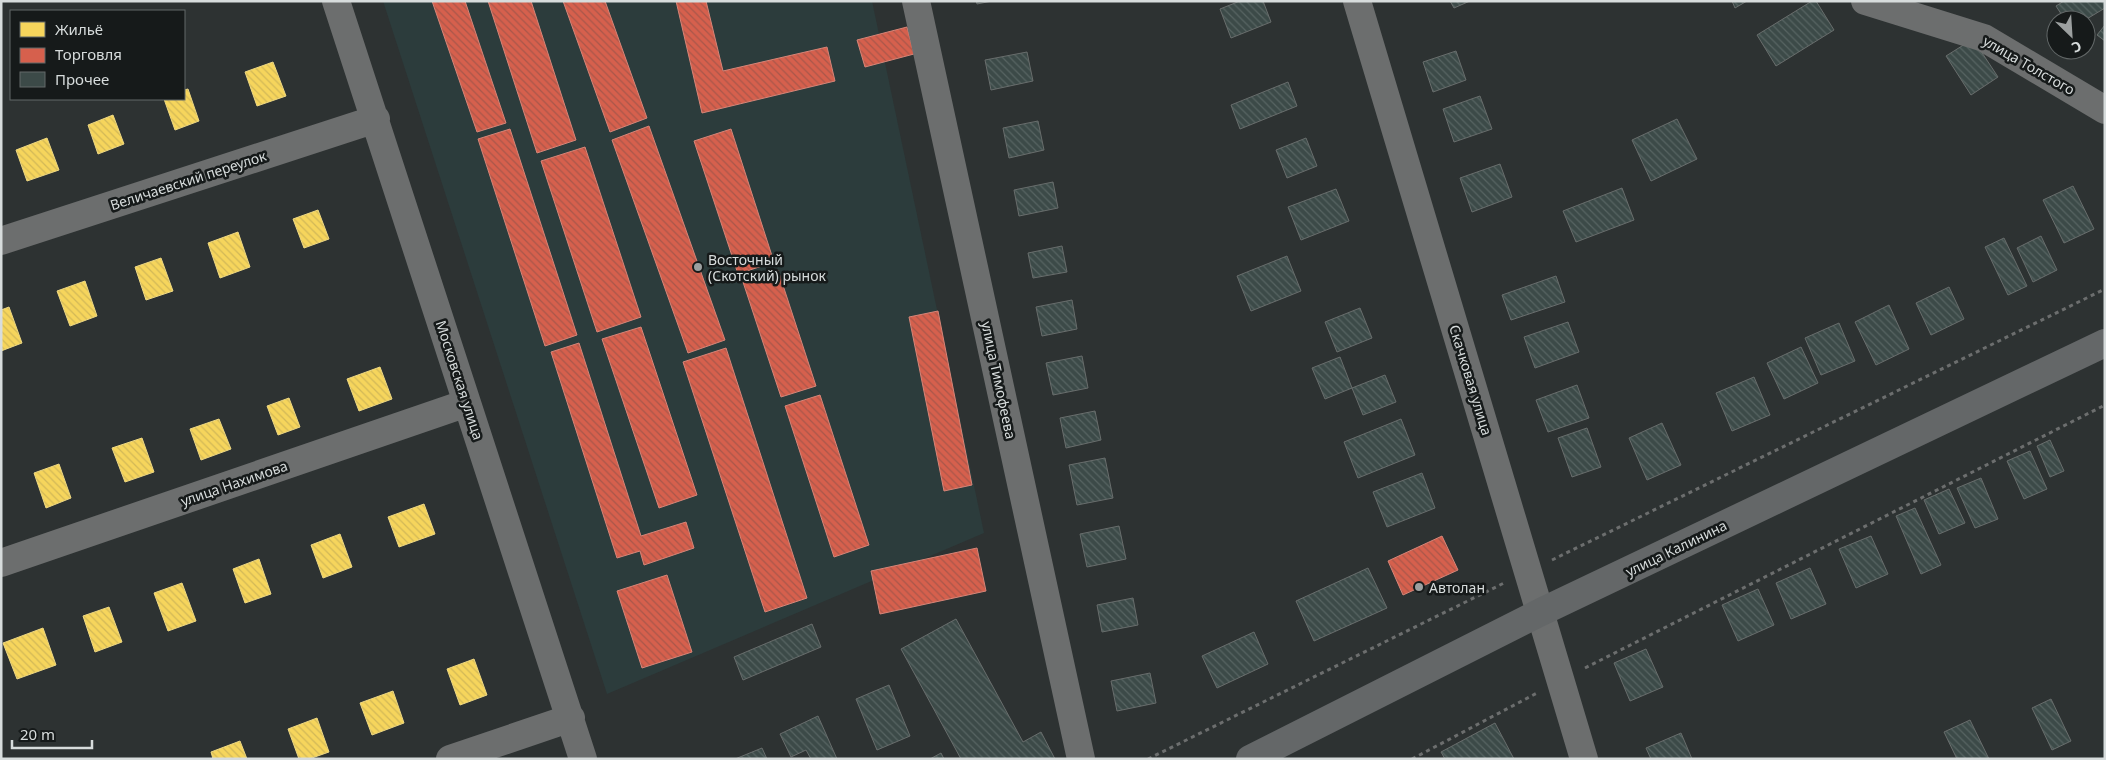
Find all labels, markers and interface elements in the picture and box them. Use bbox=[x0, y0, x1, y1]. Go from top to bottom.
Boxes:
legend bbox=[10, 10, 185, 100]
north arrow bbox=[2046, 10, 2096, 60]
text: Жильё bbox=[55, 19, 103, 39]
street label: улица Толстого bbox=[1980, 31, 2078, 99]
text: С bbox=[2069, 37, 2085, 58]
text: Торговля bbox=[55, 44, 122, 64]
text: Прочее bbox=[55, 69, 109, 89]
street label: Величаевский переулок bbox=[107, 146, 269, 214]
place label: Восточный (Скотский) рынок bbox=[708, 250, 826, 285]
marker: Восточный (Скотский) рынок bbox=[692, 261, 704, 273]
street label: Московская улица bbox=[432, 318, 488, 442]
street label: улица Тимофеева bbox=[977, 319, 1021, 441]
street label: Скачковая улица bbox=[1445, 322, 1497, 438]
street label: улица Нахимова bbox=[178, 456, 290, 510]
street label: улица Калинина bbox=[1622, 515, 1730, 581]
place label: Автолан bbox=[1429, 578, 1485, 597]
marker: Автолан bbox=[1413, 581, 1425, 593]
scale bar bbox=[12, 718, 92, 750]
text: 20 m bbox=[20, 724, 55, 744]

